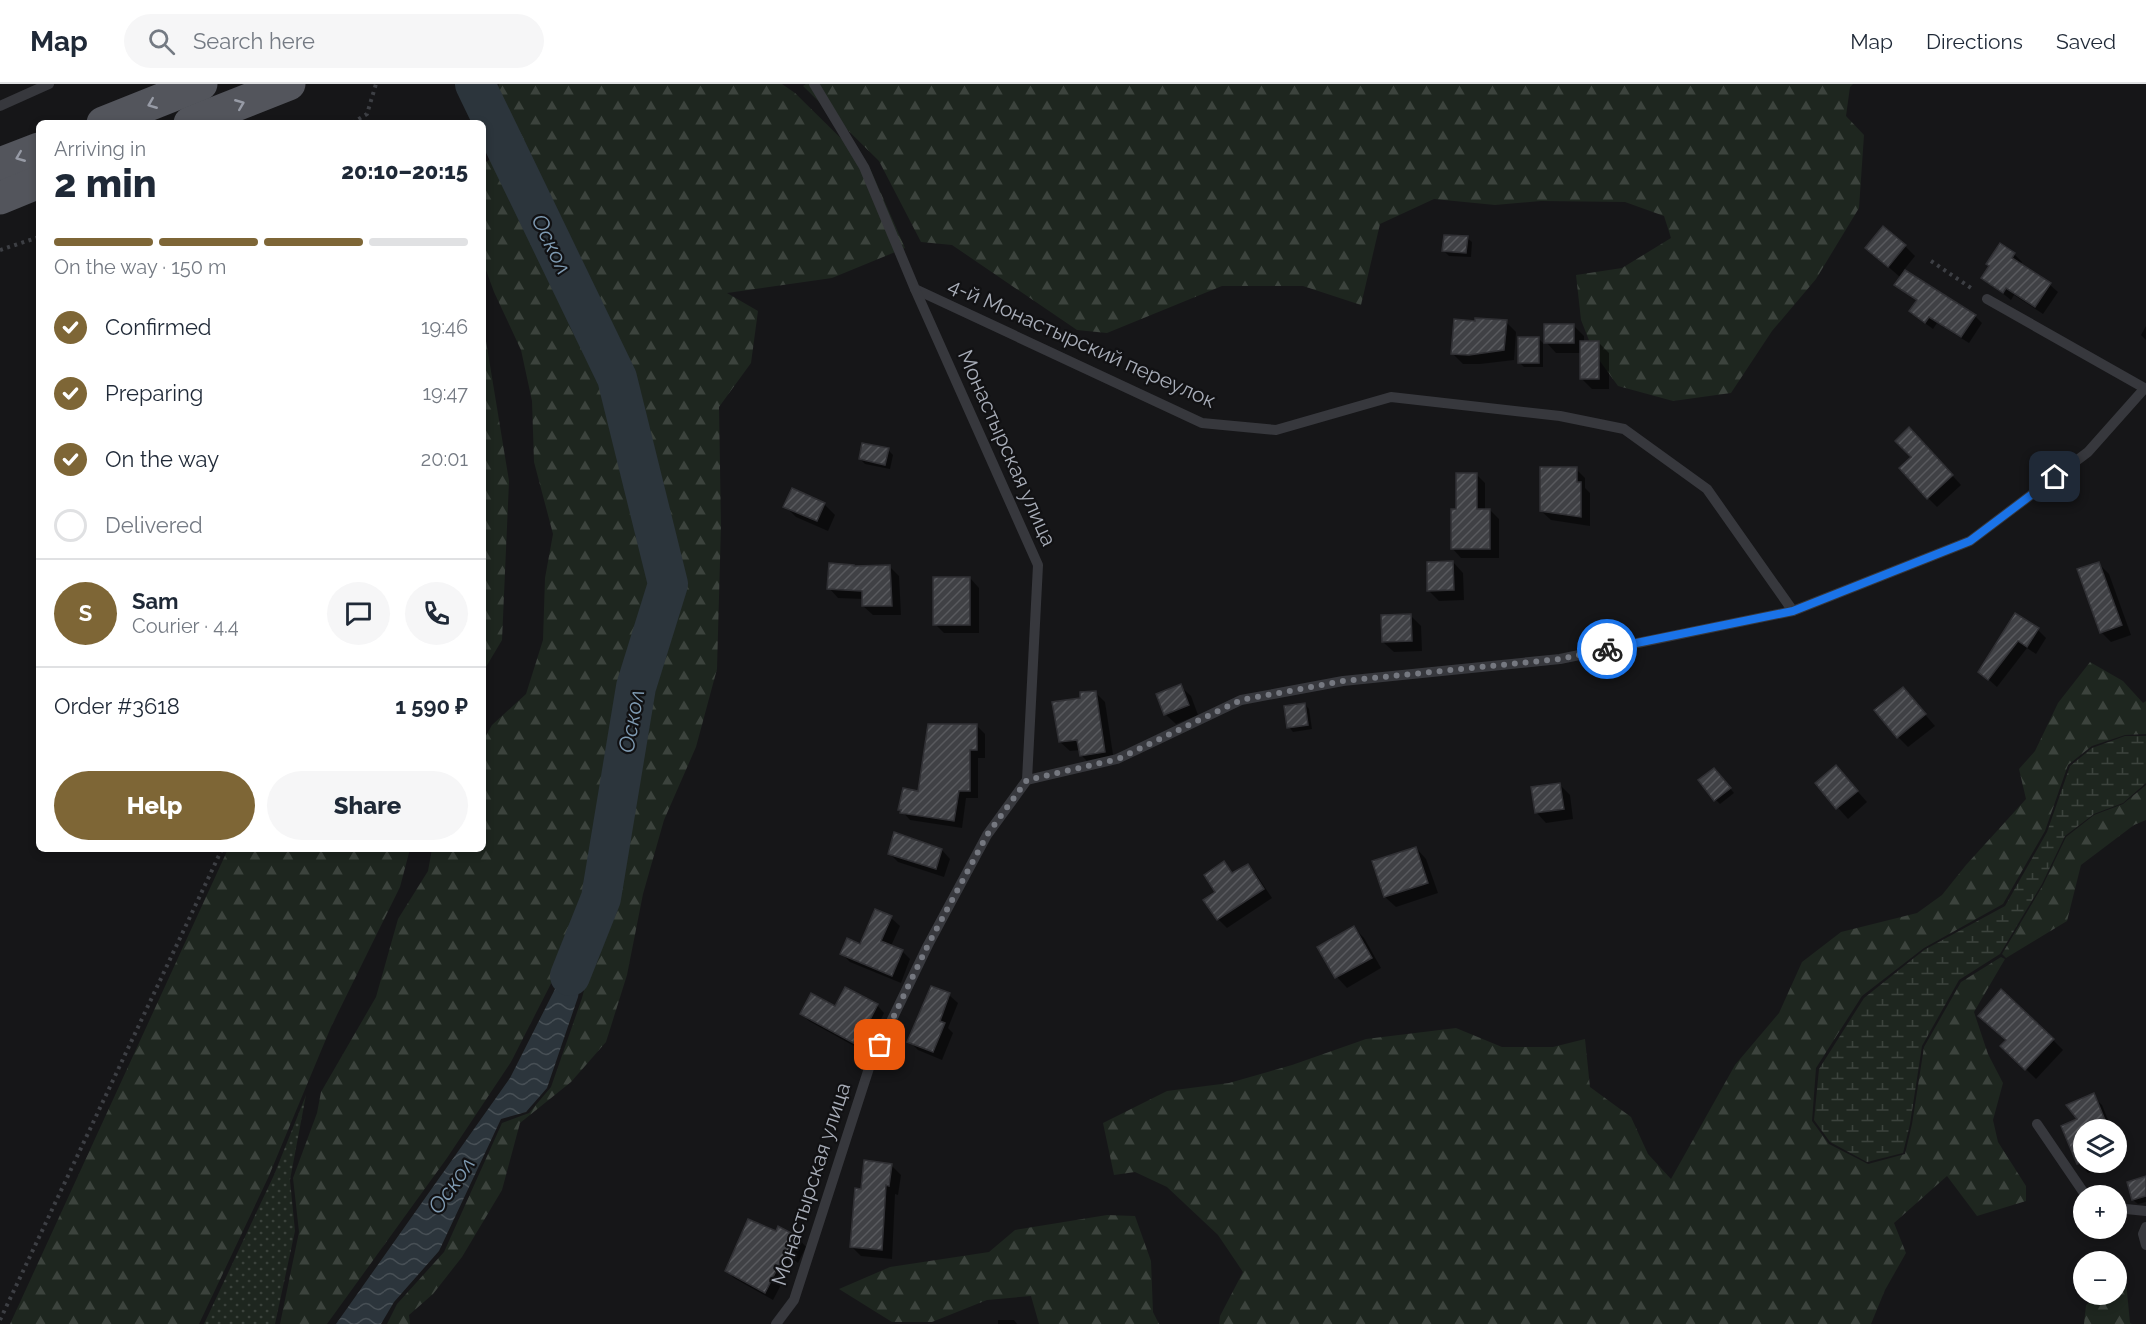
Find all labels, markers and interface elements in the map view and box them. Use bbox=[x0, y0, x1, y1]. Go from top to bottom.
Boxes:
search box bbox=[124, 14, 544, 68]
text: Map bbox=[30, 25, 88, 58]
icon: search bbox=[145, 25, 178, 58]
text: Search here bbox=[193, 28, 315, 54]
text: Map bbox=[1850, 29, 1893, 54]
text: Directions bbox=[1926, 29, 2023, 54]
text: Saved bbox=[2056, 29, 2116, 54]
one-way arrow bbox=[147, 96, 158, 109]
one-way arrow bbox=[234, 98, 244, 111]
text: Arriving in bbox=[54, 137, 146, 161]
one-way arrow bbox=[15, 149, 25, 162]
text: 20:10–20:15 bbox=[341, 158, 468, 184]
text: 2 min bbox=[54, 160, 157, 206]
water label: Оскол bbox=[526, 209, 578, 279]
text: On the way · 150 m bbox=[54, 255, 226, 279]
street label: 4-й Монастырский переулок bbox=[945, 272, 1220, 413]
icon: check bbox=[54, 311, 87, 344]
text: Confirmed bbox=[105, 314, 212, 340]
text: 19:46 bbox=[421, 315, 468, 339]
street label: Монастырская улица bbox=[953, 346, 1062, 550]
icon: check bbox=[54, 377, 87, 410]
text: Preparing bbox=[105, 380, 203, 406]
text: 19:47 bbox=[422, 381, 468, 405]
icon: check bbox=[54, 443, 87, 476]
text: On the way bbox=[105, 446, 219, 472]
text: 20:01 bbox=[421, 447, 468, 471]
pin bbox=[2029, 451, 2080, 502]
icon: home bbox=[2038, 460, 2071, 493]
text: Delivered bbox=[105, 512, 203, 538]
button: chat bbox=[327, 582, 390, 645]
button: phone bbox=[405, 582, 468, 645]
text: Sam bbox=[132, 588, 179, 614]
text: S bbox=[79, 600, 92, 626]
text: Courier · 4.4 bbox=[132, 614, 239, 638]
courier bbox=[1577, 619, 1637, 679]
icon: bike bbox=[1591, 633, 1624, 666]
water label: Оскол bbox=[613, 687, 649, 755]
text: Order #3618 bbox=[54, 693, 180, 719]
text: 1 590 ₽ bbox=[395, 693, 468, 719]
button: Help bbox=[54, 771, 255, 840]
button: Share bbox=[267, 771, 468, 840]
pin bbox=[854, 1019, 905, 1070]
icon: bag bbox=[863, 1028, 896, 1061]
street label: Монастырская улица bbox=[766, 1079, 855, 1289]
map controls bbox=[2073, 1119, 2127, 1305]
button: layers bbox=[2073, 1119, 2127, 1173]
water label: Оскол bbox=[422, 1151, 480, 1219]
button: + bbox=[2073, 1185, 2127, 1239]
button: − bbox=[2073, 1251, 2127, 1305]

